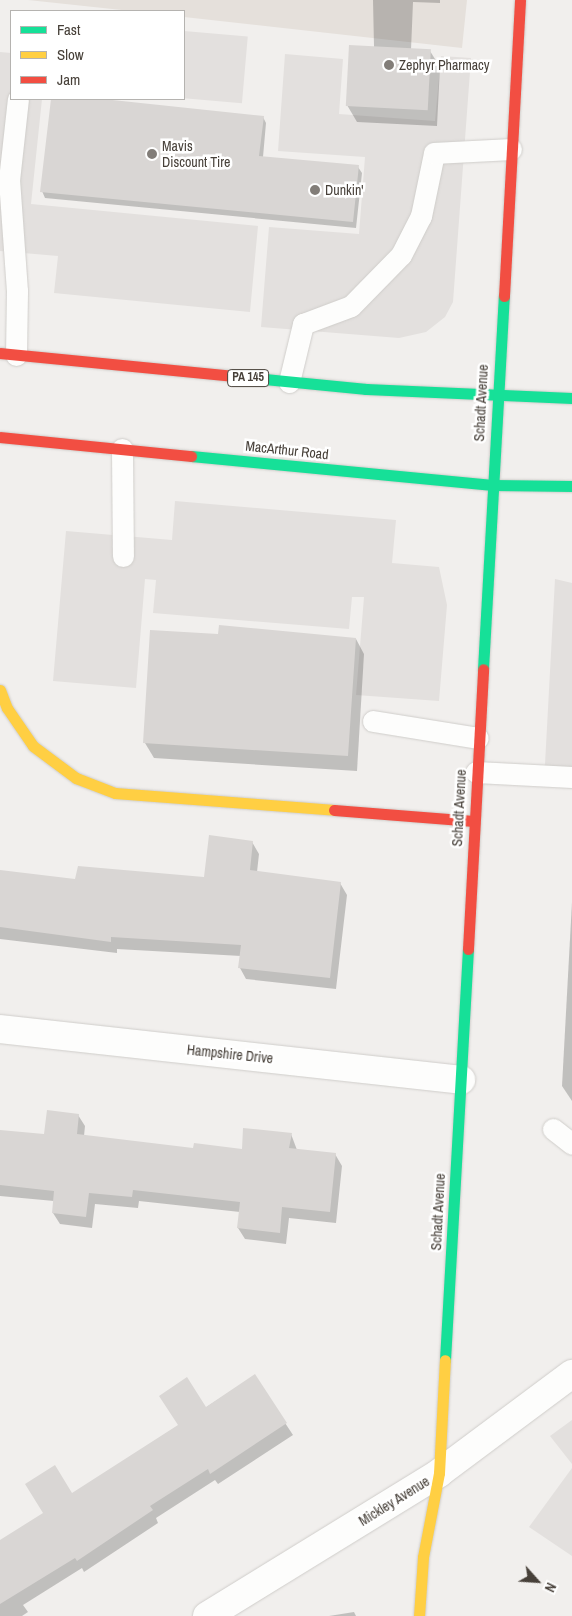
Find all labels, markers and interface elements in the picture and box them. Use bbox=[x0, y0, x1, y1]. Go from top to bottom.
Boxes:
legend bbox=[10, 10, 185, 100]
text: Fast bbox=[57, 19, 80, 40]
text: Slow bbox=[57, 44, 84, 65]
place label: Zephyr Pharmacy bbox=[399, 57, 490, 73]
marker: Zephyr Pharmacy bbox=[383, 59, 395, 71]
text: Jam bbox=[57, 69, 80, 90]
place label: Mavis Discount Tire bbox=[162, 138, 231, 170]
marker: Mavis Discount Tire bbox=[146, 148, 158, 160]
place label: Dunkin' bbox=[325, 182, 364, 198]
marker: Dunkin' bbox=[309, 184, 321, 196]
street label: Schadt Avenue bbox=[471, 364, 491, 442]
road number: PA 145 bbox=[227, 368, 269, 388]
street label: MacArthur Road bbox=[245, 437, 329, 463]
street label: Schadt Avenue bbox=[449, 769, 469, 847]
street label: Hampshire Drive bbox=[186, 1041, 274, 1067]
street label: Schadt Avenue bbox=[428, 1173, 448, 1251]
street label: Mickley Avenue bbox=[355, 1472, 433, 1530]
north arrow bbox=[512, 1556, 562, 1606]
text: N bbox=[541, 1580, 560, 1595]

